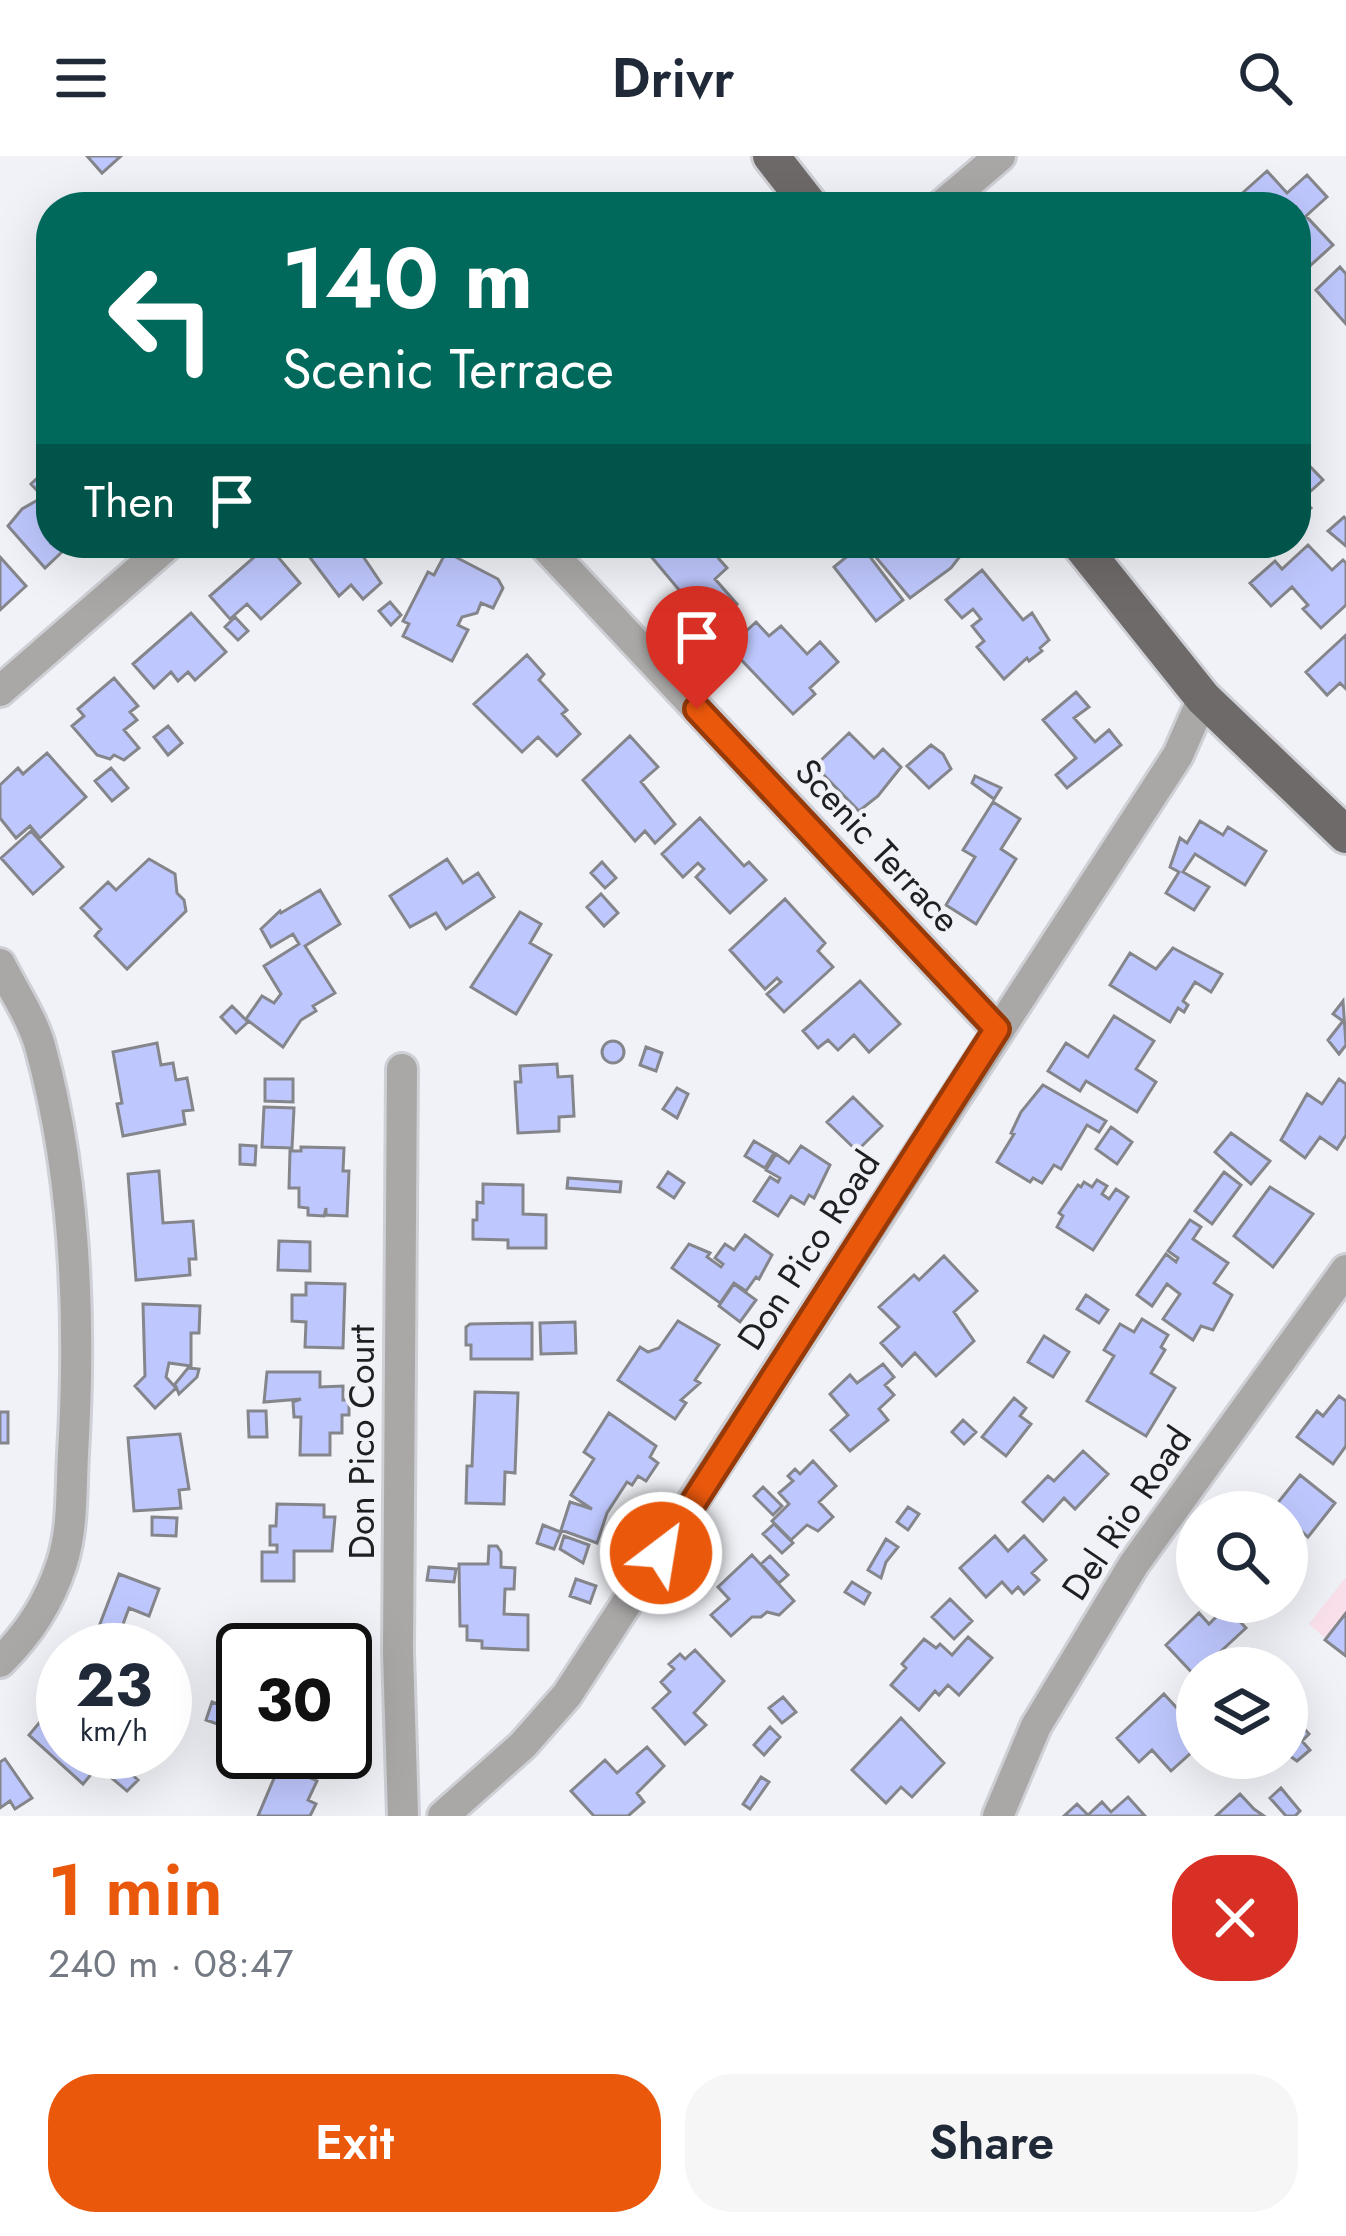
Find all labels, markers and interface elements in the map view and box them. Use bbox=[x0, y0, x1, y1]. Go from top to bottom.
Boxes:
text: Drivr bbox=[612, 39, 734, 117]
icon: menu bbox=[48, 45, 114, 111]
icon: search bbox=[1232, 45, 1298, 111]
text: 140 m bbox=[282, 218, 533, 340]
icon: left bbox=[84, 240, 240, 396]
text: Scenic Terrace bbox=[282, 330, 614, 408]
icon: arrive bbox=[199, 468, 265, 534]
text: Then bbox=[84, 469, 175, 534]
pin bbox=[646, 586, 748, 709]
icon: arrive bbox=[664, 604, 730, 670]
street label: Scenic Terrace bbox=[784, 746, 972, 944]
street label: Don Pico Road bbox=[724, 1140, 892, 1360]
street label: Don Pico Court bbox=[335, 1324, 387, 1559]
street label: Del Rio Road bbox=[1049, 1416, 1203, 1610]
position arrow bbox=[598, 1490, 724, 1616]
map controls bbox=[1176, 1491, 1308, 1779]
button: search bbox=[1176, 1491, 1308, 1623]
speed limit sign: 30 bbox=[216, 1623, 372, 1779]
text: 23 bbox=[76, 1642, 152, 1729]
button: layers bbox=[1176, 1647, 1308, 1779]
text: km/h bbox=[80, 1709, 148, 1752]
text: 1 min bbox=[48, 1838, 223, 1942]
button: close bbox=[1172, 1855, 1298, 1981]
text: 240 m · 08:47 bbox=[48, 1935, 293, 1992]
button: Exit bbox=[48, 2074, 661, 2212]
button: Share bbox=[685, 2074, 1298, 2212]

